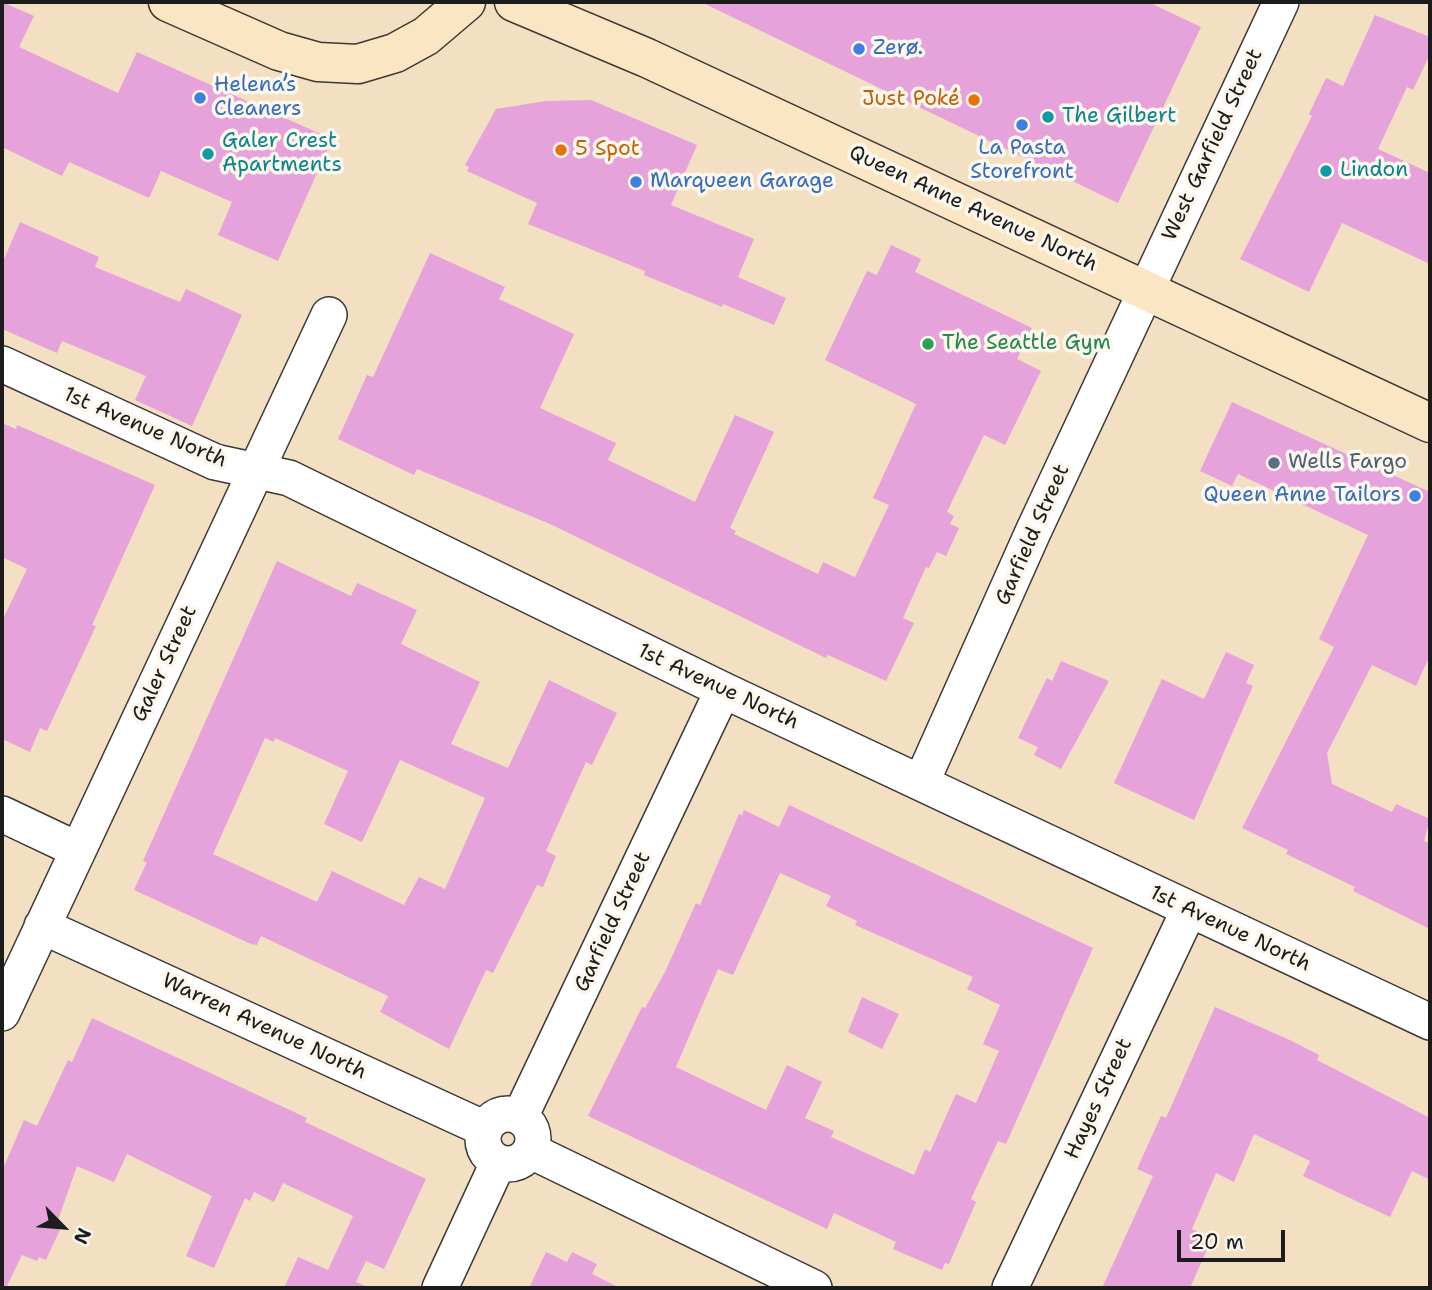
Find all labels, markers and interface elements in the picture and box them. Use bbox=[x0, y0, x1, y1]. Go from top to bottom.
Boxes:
place label: Zerø. bbox=[873, 36, 923, 62]
marker: Zerø. bbox=[851, 41, 867, 57]
street label: West Garfield Street bbox=[1157, 45, 1269, 245]
place label: Helena’s Cleaners bbox=[214, 73, 301, 123]
place label: Just Poké bbox=[862, 87, 960, 113]
marker: Helena’s Cleaners bbox=[192, 90, 208, 106]
marker: Just Poké bbox=[966, 92, 982, 108]
place label: The Gilbert bbox=[1062, 104, 1176, 130]
marker: The Gilbert bbox=[1040, 109, 1056, 125]
marker: La Pasta Storefront bbox=[1014, 117, 1030, 133]
place label: Galer Crest Apartments bbox=[222, 129, 342, 179]
place label: La Pasta Storefront bbox=[970, 136, 1074, 186]
place label: 5 Spot bbox=[575, 137, 640, 163]
street label: Queen Anne Avenue North bbox=[845, 140, 1101, 278]
marker: 5 Spot bbox=[553, 142, 569, 158]
marker: Galer Crest Apartments bbox=[200, 146, 216, 162]
place label: Lindon bbox=[1340, 158, 1408, 184]
marker: Lindon bbox=[1318, 163, 1334, 179]
place label: Marqueen Garage bbox=[650, 169, 834, 195]
marker: Marqueen Garage bbox=[628, 174, 644, 190]
place label: The Seattle Gym bbox=[942, 331, 1111, 357]
marker: The Seattle Gym bbox=[920, 336, 936, 352]
street label: 1st Avenue North bbox=[60, 382, 230, 474]
place label: Wells Fargo bbox=[1288, 450, 1407, 476]
marker: Wells Fargo bbox=[1266, 455, 1282, 471]
street label: Garfield Street bbox=[991, 461, 1075, 609]
place label: Queen Anne Tailors bbox=[1203, 483, 1401, 509]
marker: Queen Anne Tailors bbox=[1407, 488, 1423, 504]
street label: Galer Street bbox=[127, 602, 203, 726]
street label: 1st Avenue North bbox=[633, 639, 803, 735]
street label: Garfield Street bbox=[570, 848, 656, 996]
street label: 1st Avenue North bbox=[1145, 881, 1315, 977]
street label: Warren Avenue North bbox=[158, 969, 370, 1085]
street label: Hayes Street bbox=[1060, 1034, 1138, 1164]
north arrow bbox=[28, 1192, 98, 1262]
scale bar bbox=[1180, 1216, 1288, 1260]
text: N bbox=[68, 1224, 97, 1248]
text: 20 m bbox=[1190, 1228, 1244, 1256]

